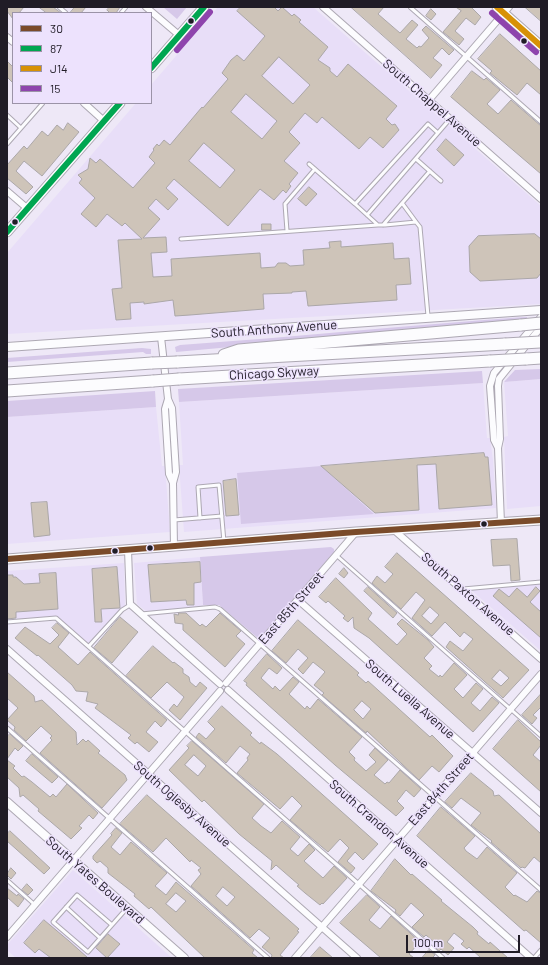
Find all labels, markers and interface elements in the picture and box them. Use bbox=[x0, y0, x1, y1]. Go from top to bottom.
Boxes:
legend bbox=[12, 12, 152, 104]
unlabelled marker bbox=[186, 16, 196, 26]
text: 30 bbox=[50, 21, 63, 35]
unlabelled marker bbox=[519, 36, 529, 46]
text: 87 bbox=[50, 41, 62, 55]
street label: South Chappel Avenue bbox=[379, 56, 485, 150]
text: J14 bbox=[50, 61, 68, 75]
text: 15 bbox=[50, 81, 60, 95]
unlabelled marker bbox=[10, 217, 20, 227]
street label: South Anthony Avenue bbox=[210, 317, 338, 341]
street label: Chicago Skyway bbox=[229, 363, 319, 383]
unlabelled marker bbox=[479, 519, 489, 529]
unlabelled marker bbox=[145, 543, 155, 553]
unlabelled marker bbox=[110, 546, 120, 556]
street label: South Paxton Avenue bbox=[418, 549, 518, 639]
street label: East 85th Street bbox=[255, 568, 327, 648]
street label: South Luella Avenue bbox=[362, 656, 458, 742]
street label: East 84th Street bbox=[405, 749, 477, 829]
street label: South Oglesby Avenue bbox=[130, 757, 234, 851]
street label: South Crandon Avenue bbox=[326, 776, 432, 872]
street label: South Yates Boulevard bbox=[42, 833, 148, 927]
scale bar bbox=[408, 927, 522, 953]
text: 100 m bbox=[413, 935, 443, 949]

